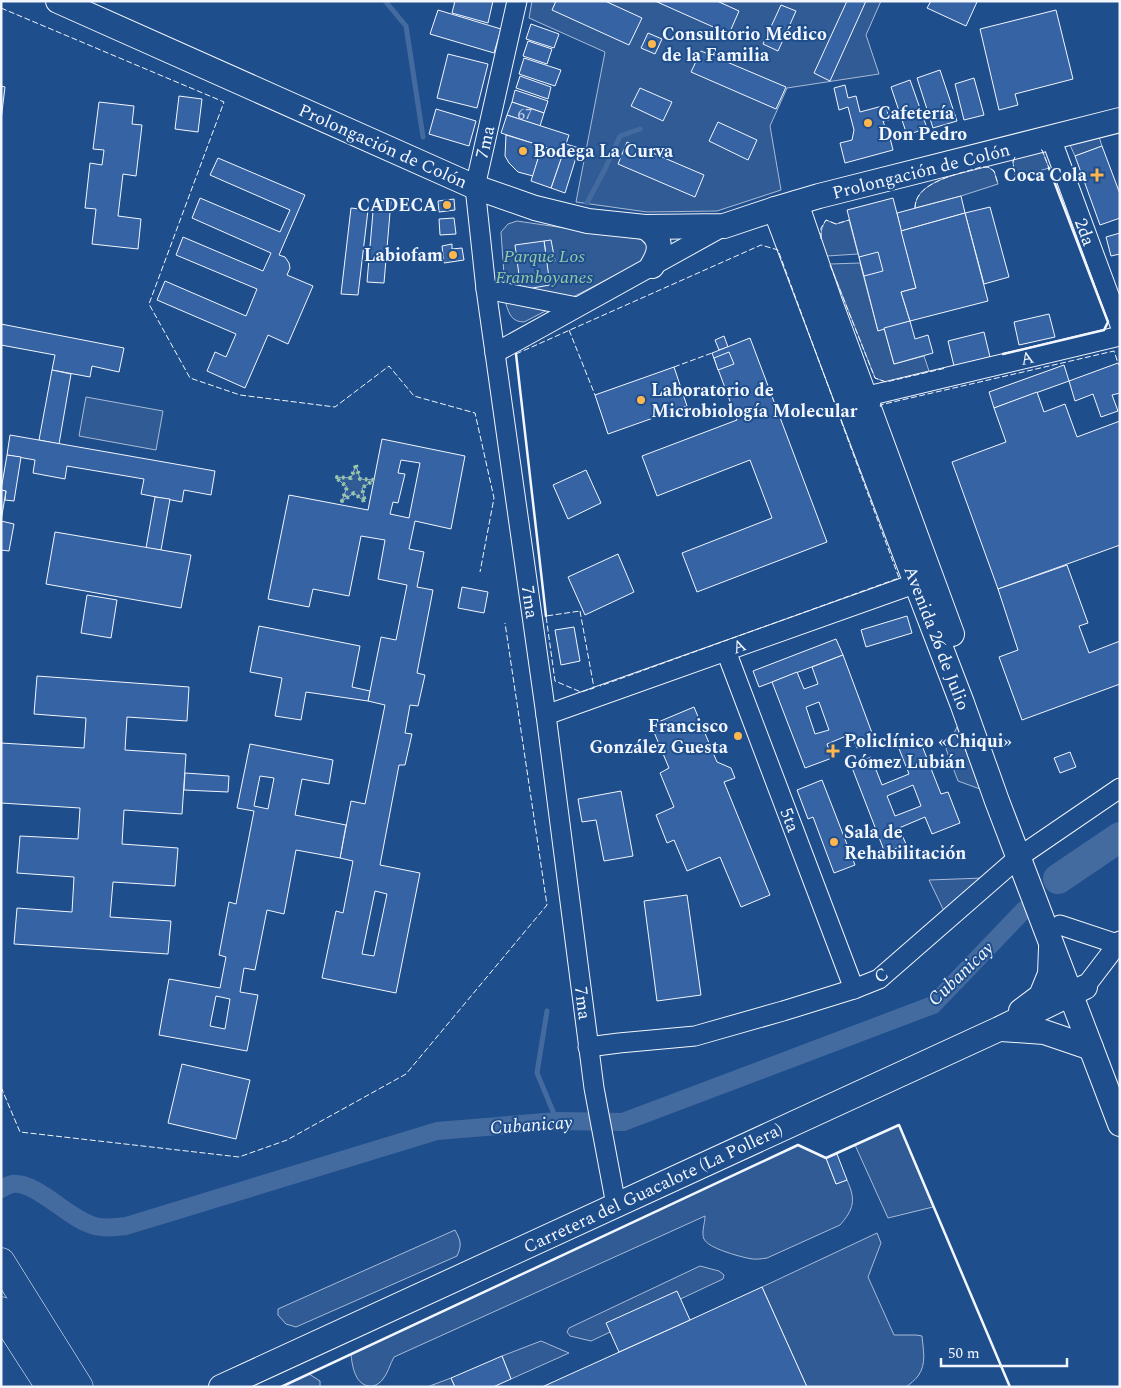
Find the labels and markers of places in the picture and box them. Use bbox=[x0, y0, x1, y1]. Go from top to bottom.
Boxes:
place label: Consultorio Médico de la Familia bbox=[662, 21, 827, 69]
marker: Consultorio Médico de la Familia bbox=[646, 38, 658, 50]
place label: Cafetería Don Pedro bbox=[878, 100, 967, 148]
marker: Cafetería Don Pedro bbox=[862, 117, 874, 129]
place label: Bodega La Curva bbox=[533, 138, 674, 165]
marker: Bodega La Curva bbox=[517, 145, 529, 157]
place label: Coca Cola bbox=[1004, 162, 1088, 189]
marker: Coca Cola bbox=[1091, 169, 1103, 181]
place label: CADECA bbox=[357, 192, 437, 219]
marker: CADECA bbox=[441, 199, 453, 211]
place label: Labiofam bbox=[364, 242, 443, 269]
marker: Labiofam bbox=[447, 249, 459, 261]
place label: Laboratorio de Microbiología Molecular bbox=[651, 377, 858, 425]
marker: Laboratorio de Microbiología Molecular bbox=[635, 394, 647, 406]
place label: Francisco González Guesta bbox=[589, 713, 729, 761]
place label: Policlínico «Chiqui» Gómez Lubián bbox=[844, 728, 1012, 776]
marker: Francisco González Guesta bbox=[732, 730, 744, 742]
marker: Policlínico «Chiqui» Gómez Lubián bbox=[826, 744, 840, 758]
place label: Sala de Rehabilitación bbox=[844, 819, 966, 867]
marker: Sala de Rehabilitación bbox=[828, 836, 840, 848]

